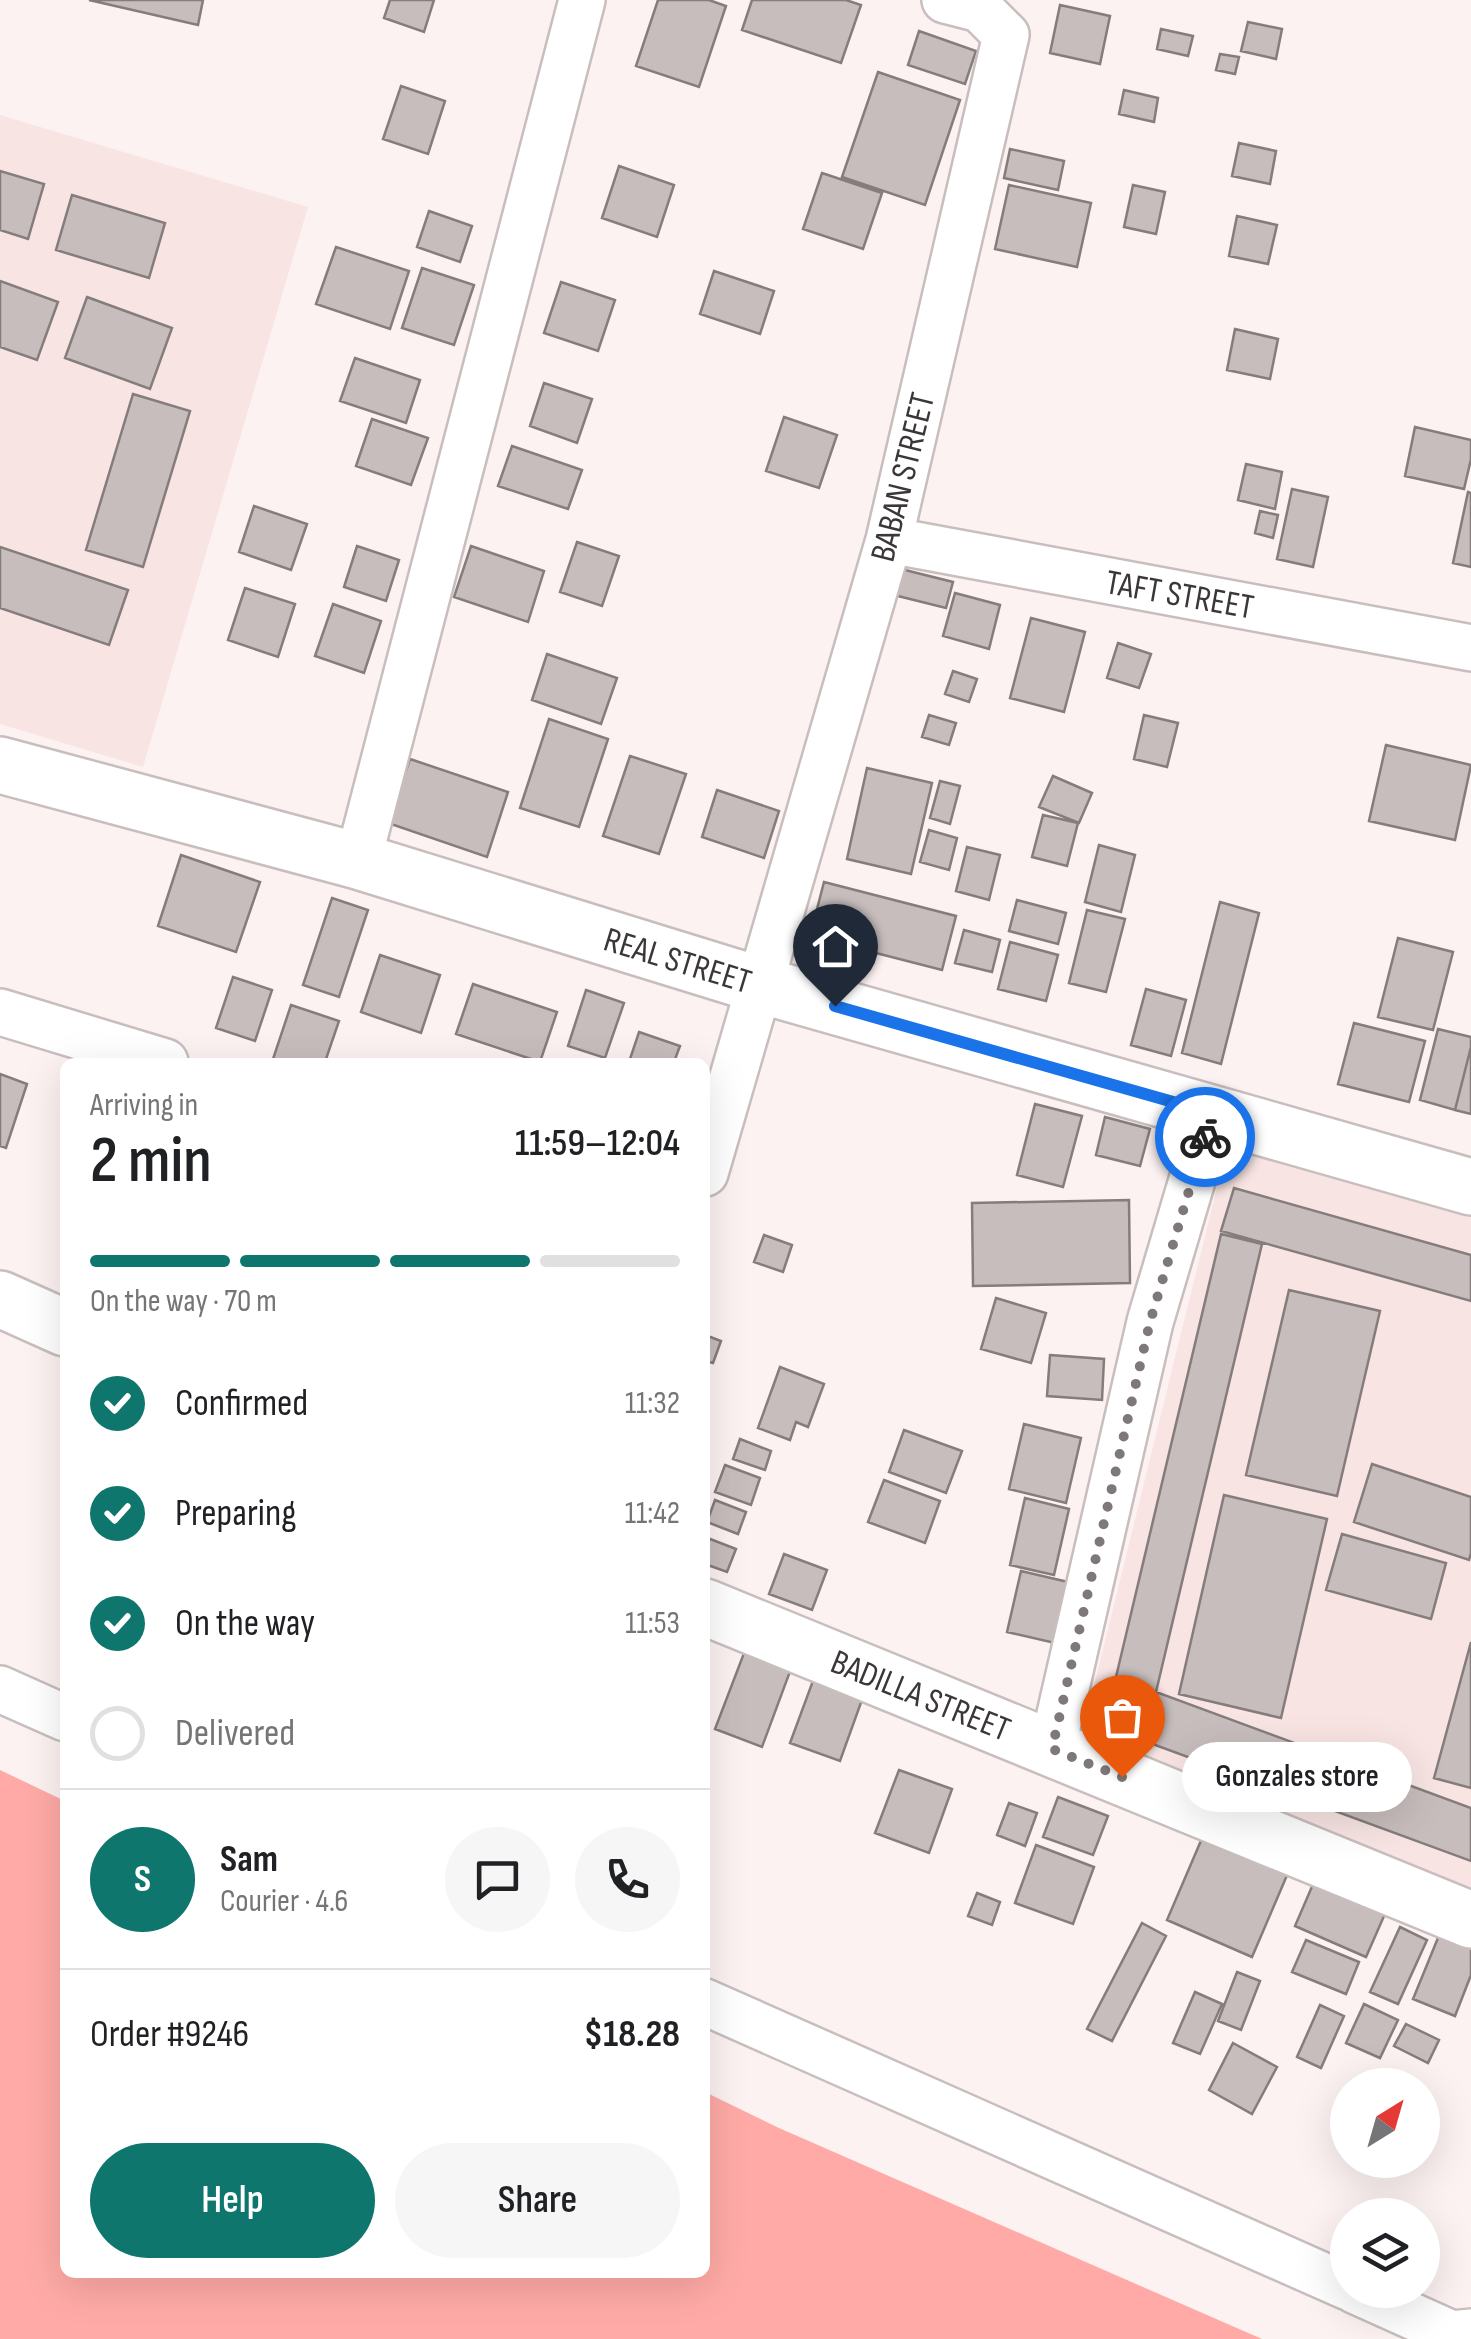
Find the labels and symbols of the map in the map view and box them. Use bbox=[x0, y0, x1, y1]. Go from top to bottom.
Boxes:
street label: BABAN STREET bbox=[862, 388, 945, 566]
street label: TAFT STREET bbox=[1102, 561, 1257, 630]
pin bbox=[793, 904, 878, 1007]
street label: REAL STREET bbox=[599, 919, 757, 1004]
courier bbox=[1155, 1087, 1255, 1187]
street label: BADILLA STREET bbox=[824, 1641, 1016, 1752]
pin bbox=[1080, 1675, 1165, 1778]
callout: Gonzales store bbox=[1182, 1742, 1412, 1812]
north arrow bbox=[1330, 2068, 1440, 2178]

